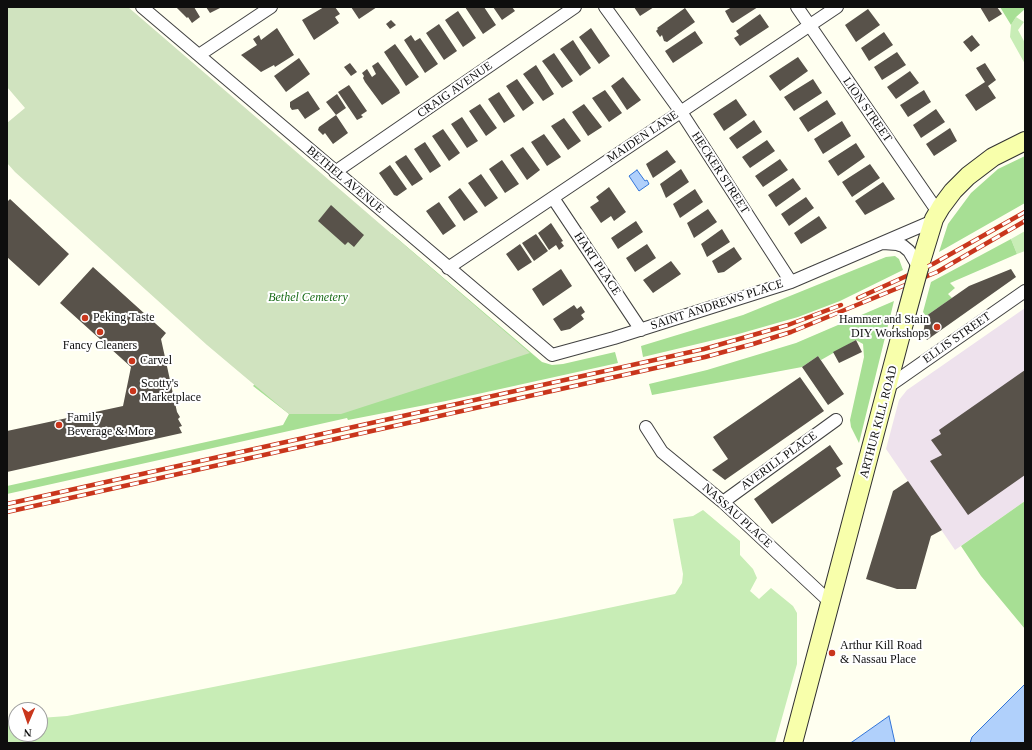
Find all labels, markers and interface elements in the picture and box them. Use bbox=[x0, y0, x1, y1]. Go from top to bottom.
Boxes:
street label: CRAIG AVENUE bbox=[415, 59, 495, 121]
street label: LION STREET bbox=[839, 75, 895, 145]
street label: MAIDEN LANE bbox=[605, 108, 681, 166]
street label: HECKER STREET bbox=[688, 129, 752, 217]
street label: BETHEL AVENUE bbox=[303, 143, 387, 217]
street label: HART PLACE bbox=[571, 230, 623, 298]
street label: SAINT ANDREWS PLACE bbox=[649, 277, 785, 333]
park label: Bethel Cemetery bbox=[268, 291, 348, 305]
street label: ELLIS STREET bbox=[920, 309, 994, 367]
place label: Peking Taste bbox=[93, 311, 154, 325]
marker: Peking Taste bbox=[80, 313, 90, 323]
place label: Hammer and Stain DIY Workshops bbox=[839, 313, 929, 341]
marker: Hammer and Stain DIY Workshops bbox=[932, 322, 942, 332]
marker: Fancy Cleaners bbox=[95, 327, 105, 337]
place label: Fancy Cleaners bbox=[63, 339, 137, 353]
place label: Carvel bbox=[140, 354, 172, 368]
marker: Carvel bbox=[127, 356, 137, 366]
street label: ARTHUR KILL ROAD bbox=[857, 364, 901, 480]
place label: Scotty's Marketplace bbox=[141, 377, 201, 405]
marker: Scotty's Marketplace bbox=[128, 386, 138, 396]
place label: Family Beverage & More bbox=[67, 411, 154, 439]
marker: Family Beverage & More bbox=[54, 420, 64, 430]
street label: AVERILL PLACE bbox=[738, 428, 820, 494]
street label: NASSAU PLACE bbox=[699, 481, 775, 551]
place label: Arthur Kill Road & Nassau Place bbox=[840, 639, 922, 667]
marker: Arthur Kill Road & Nassau Place bbox=[827, 648, 837, 658]
north arrow bbox=[8, 702, 48, 742]
text: N bbox=[23, 727, 32, 739]

